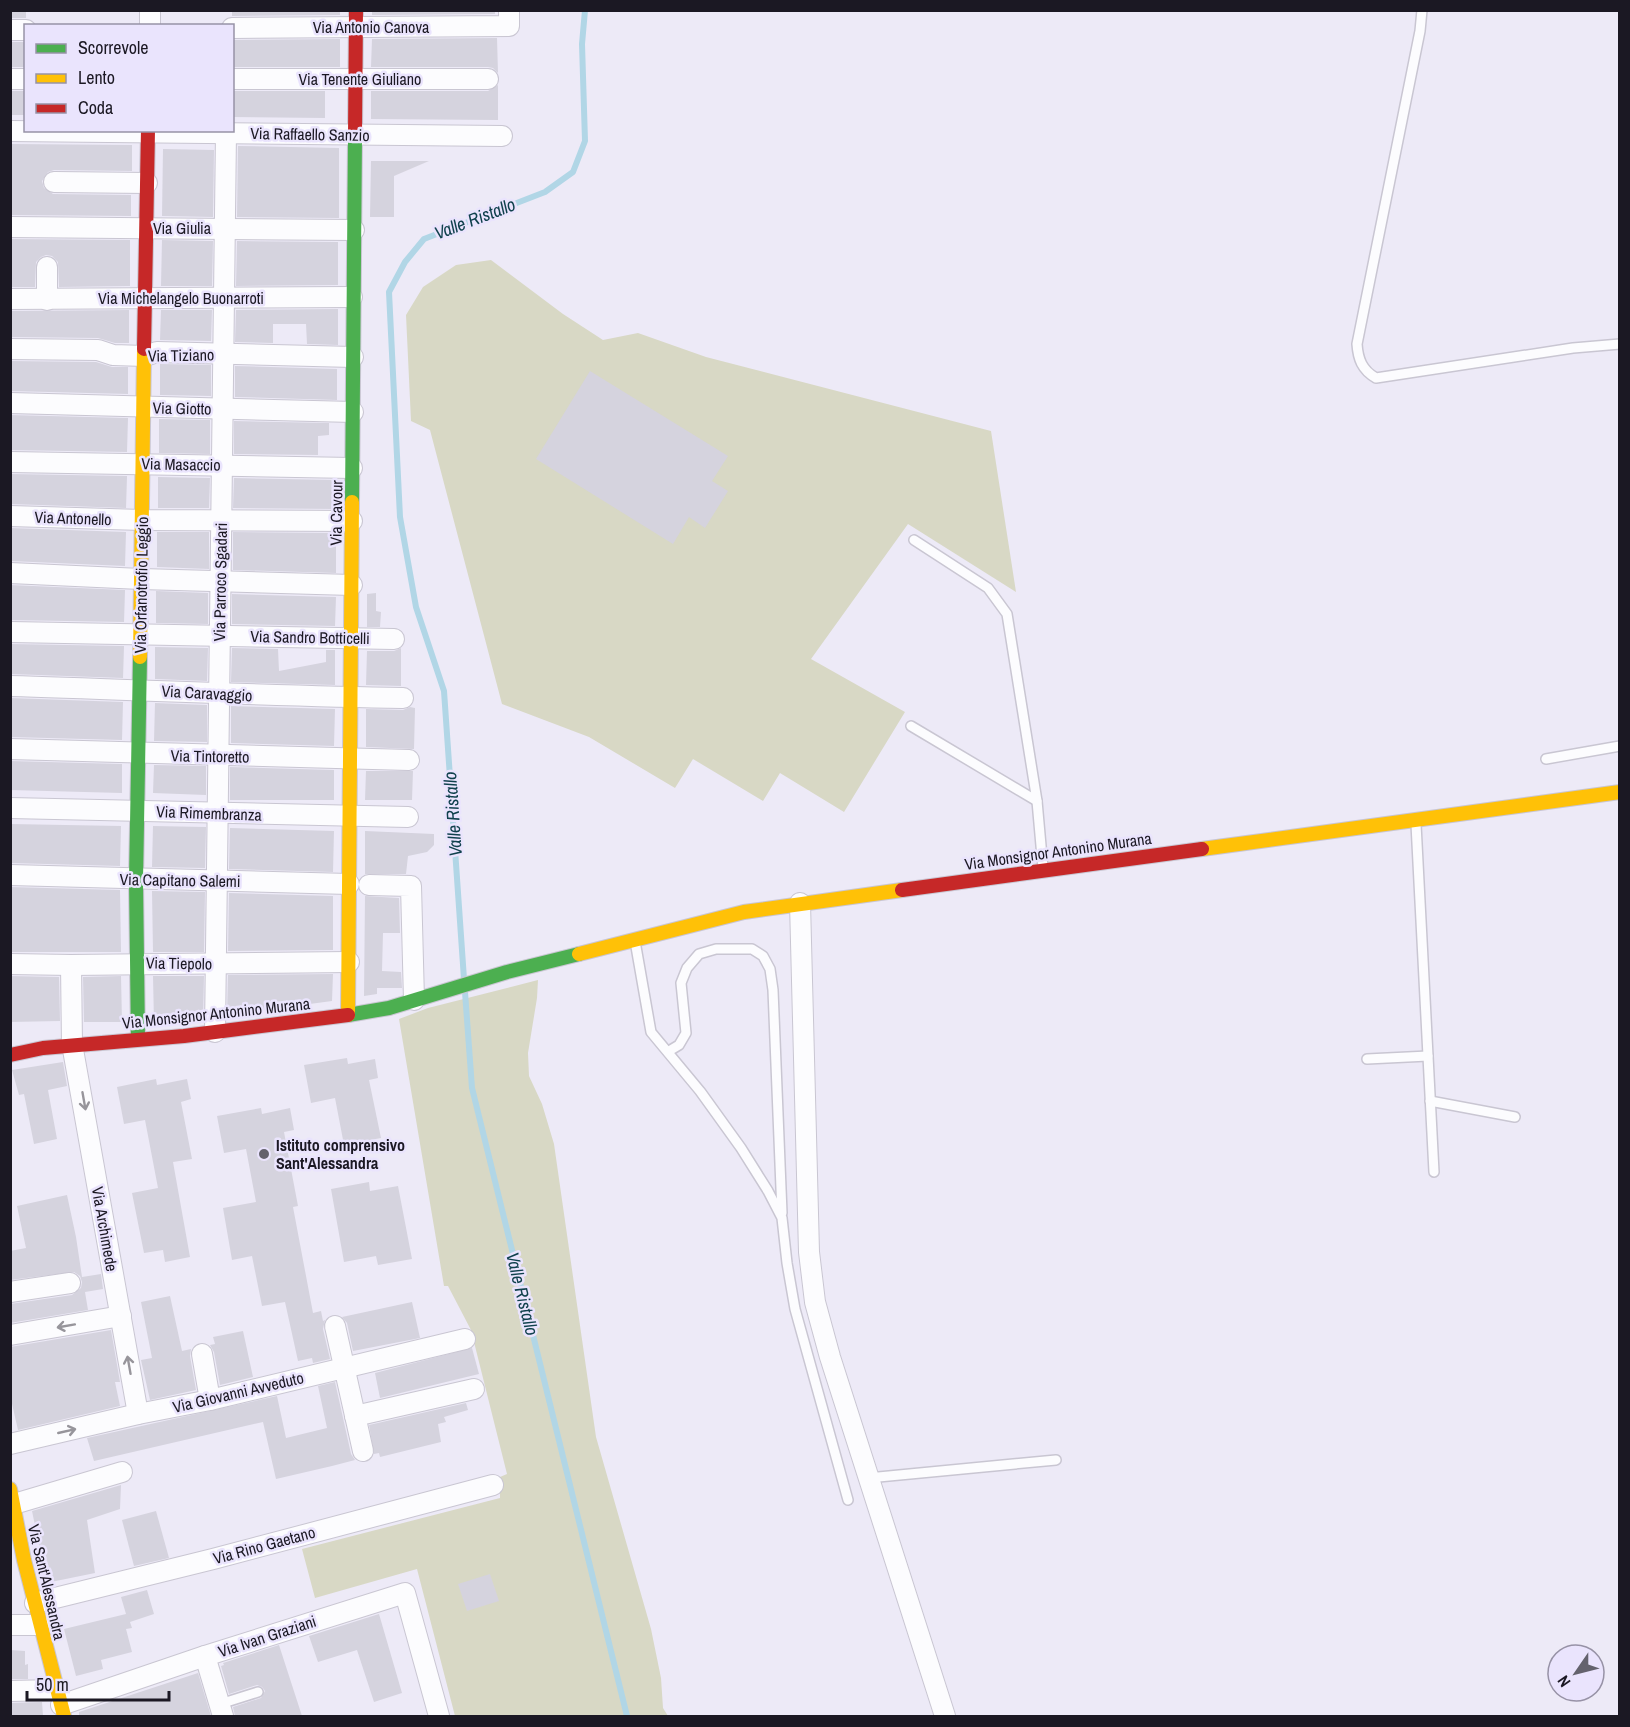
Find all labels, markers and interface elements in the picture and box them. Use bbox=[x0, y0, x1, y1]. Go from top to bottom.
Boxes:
street label: Via Antonio Canova bbox=[313, 16, 430, 38]
legend bbox=[24, 24, 234, 132]
text: Scorrevole bbox=[78, 35, 149, 60]
text: Lento bbox=[78, 65, 115, 90]
street label: Via Tenente Giuliano bbox=[299, 68, 421, 90]
text: Coda bbox=[78, 95, 113, 120]
street label: Via Raffaello Sanzio bbox=[250, 122, 370, 146]
water label: Valle Ristallo bbox=[431, 192, 519, 245]
street label: Via Giulia bbox=[153, 217, 212, 239]
street label: Via Michelangelo Buonarroti bbox=[98, 287, 264, 309]
street label: Via Tiziano bbox=[148, 343, 214, 367]
street label: Via Giotto bbox=[152, 396, 212, 420]
street label: Via Masaccio bbox=[141, 452, 221, 476]
street label: Via Cavour bbox=[324, 479, 348, 546]
street label: Via Antonello bbox=[34, 506, 112, 530]
street label: Via Orfanotrofio Leggio bbox=[129, 516, 153, 654]
street label: Via Parroco Sgadari bbox=[208, 522, 232, 642]
street label: Via Sandro Botticelli bbox=[250, 625, 370, 649]
street label: Via Caravaggio bbox=[161, 680, 253, 706]
street label: Via Tintoretto bbox=[170, 744, 250, 768]
water label: Valle Ristallo bbox=[437, 771, 468, 857]
street label: Via Rimembranza bbox=[156, 800, 263, 826]
street label: Via Monsignor Antonino Murana bbox=[963, 827, 1154, 875]
street label: Via Capitano Salemi bbox=[119, 868, 241, 892]
street label: Via Tiepolo bbox=[146, 951, 212, 975]
street label: Via Monsignor Antonino Murana bbox=[121, 992, 312, 1034]
one-way arrow bbox=[78, 1091, 89, 1111]
place label: Istituto comprensivo Sant'Alessandra bbox=[276, 1134, 405, 1174]
marker: Istituto comprensivo Sant'Alessandra bbox=[257, 1147, 271, 1161]
street label: Via Archimede bbox=[87, 1185, 123, 1273]
water label: Valle Ristallo bbox=[500, 1250, 545, 1338]
one-way arrow bbox=[56, 1320, 76, 1331]
one-way arrow bbox=[124, 1356, 135, 1375]
street label: Via Giovanni Avveduto bbox=[170, 1366, 306, 1418]
one-way arrow bbox=[58, 1424, 77, 1436]
street label: Via Rino Gaetano bbox=[211, 1521, 317, 1569]
street label: Via Sant'Alessandra bbox=[23, 1522, 71, 1643]
street label: Via Ivan Graziani bbox=[215, 1610, 319, 1662]
north arrow bbox=[1546, 1643, 1606, 1703]
scale bar bbox=[27, 1664, 170, 1702]
text: N bbox=[1552, 1671, 1575, 1692]
text: 50 m bbox=[36, 1672, 69, 1697]

